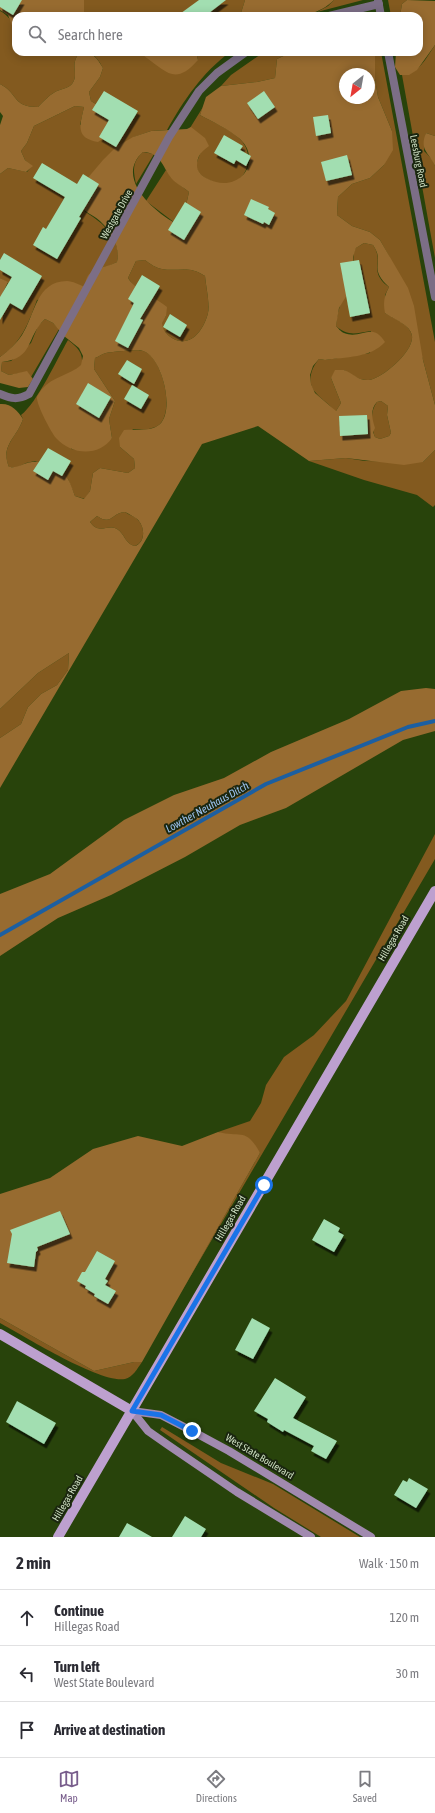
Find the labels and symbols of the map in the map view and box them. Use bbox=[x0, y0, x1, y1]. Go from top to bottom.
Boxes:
north arrow bbox=[339, 68, 375, 104]
street label: Leesburg Road bbox=[408, 134, 429, 189]
street label: Westgate Drive bbox=[98, 187, 135, 241]
water label: Lowther Neuhaus Ditch bbox=[163, 779, 251, 835]
street label: Hillegas Road bbox=[376, 913, 411, 963]
route start bbox=[255, 1176, 273, 1194]
street label: Hillegas Road bbox=[213, 1193, 248, 1243]
route end bbox=[183, 1422, 201, 1440]
street label: West State Boulevard bbox=[224, 1432, 296, 1481]
street label: Hillegas Road bbox=[50, 1473, 85, 1523]

